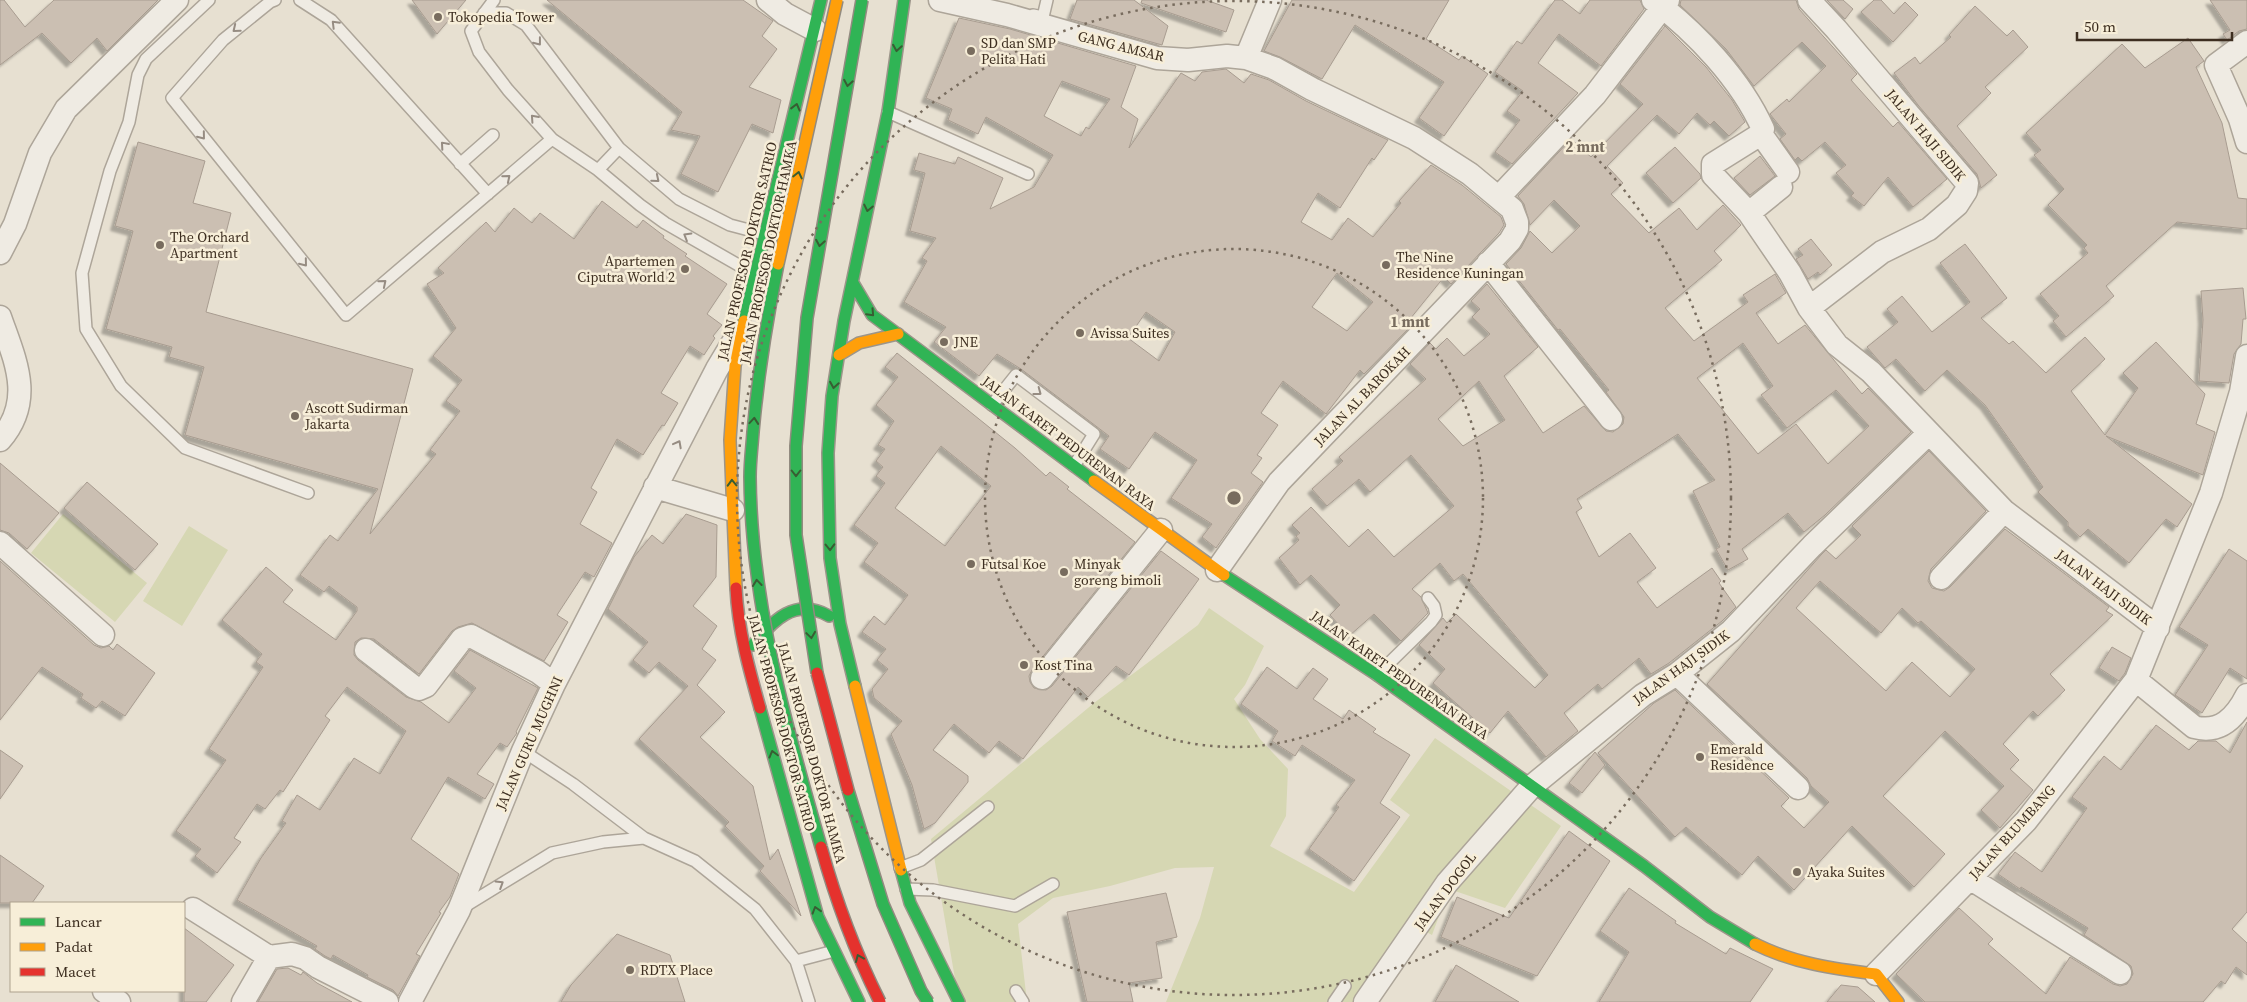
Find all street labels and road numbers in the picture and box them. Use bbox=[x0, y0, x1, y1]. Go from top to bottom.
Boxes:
street label: GANG AMSAR bbox=[1076, 26, 1166, 66]
street label: JALAN HAJI SIDIK bbox=[1881, 84, 1971, 186]
street label: JALAN PROFESOR DOKTOR HAMKA bbox=[734, 138, 802, 366]
street label: JALAN PROFESOR DOKTOR SATRIO bbox=[712, 140, 782, 363]
street label: JALAN AL BAROKAH bbox=[1309, 342, 1415, 451]
street label: JALAN KARET PEDURENAN RAYA bbox=[977, 370, 1161, 515]
street label: JALAN HAJI SIDIK bbox=[2051, 544, 2156, 630]
street label: JALAN KARET PEDURENAN RAYA bbox=[1306, 605, 1493, 745]
street label: JALAN PROFESOR DOKTOR SATRIO bbox=[743, 611, 821, 834]
street label: JALAN HAJI SIDIK bbox=[1628, 625, 1734, 709]
street label: JALAN PROFESOR DOKTOR HAMKA bbox=[773, 639, 851, 866]
street label: JALAN GURU MUGHNI bbox=[490, 673, 567, 814]
street label: JALAN BLUMBANG bbox=[1964, 780, 2060, 884]
street label: JALAN DOGOL bbox=[1409, 848, 1481, 935]

